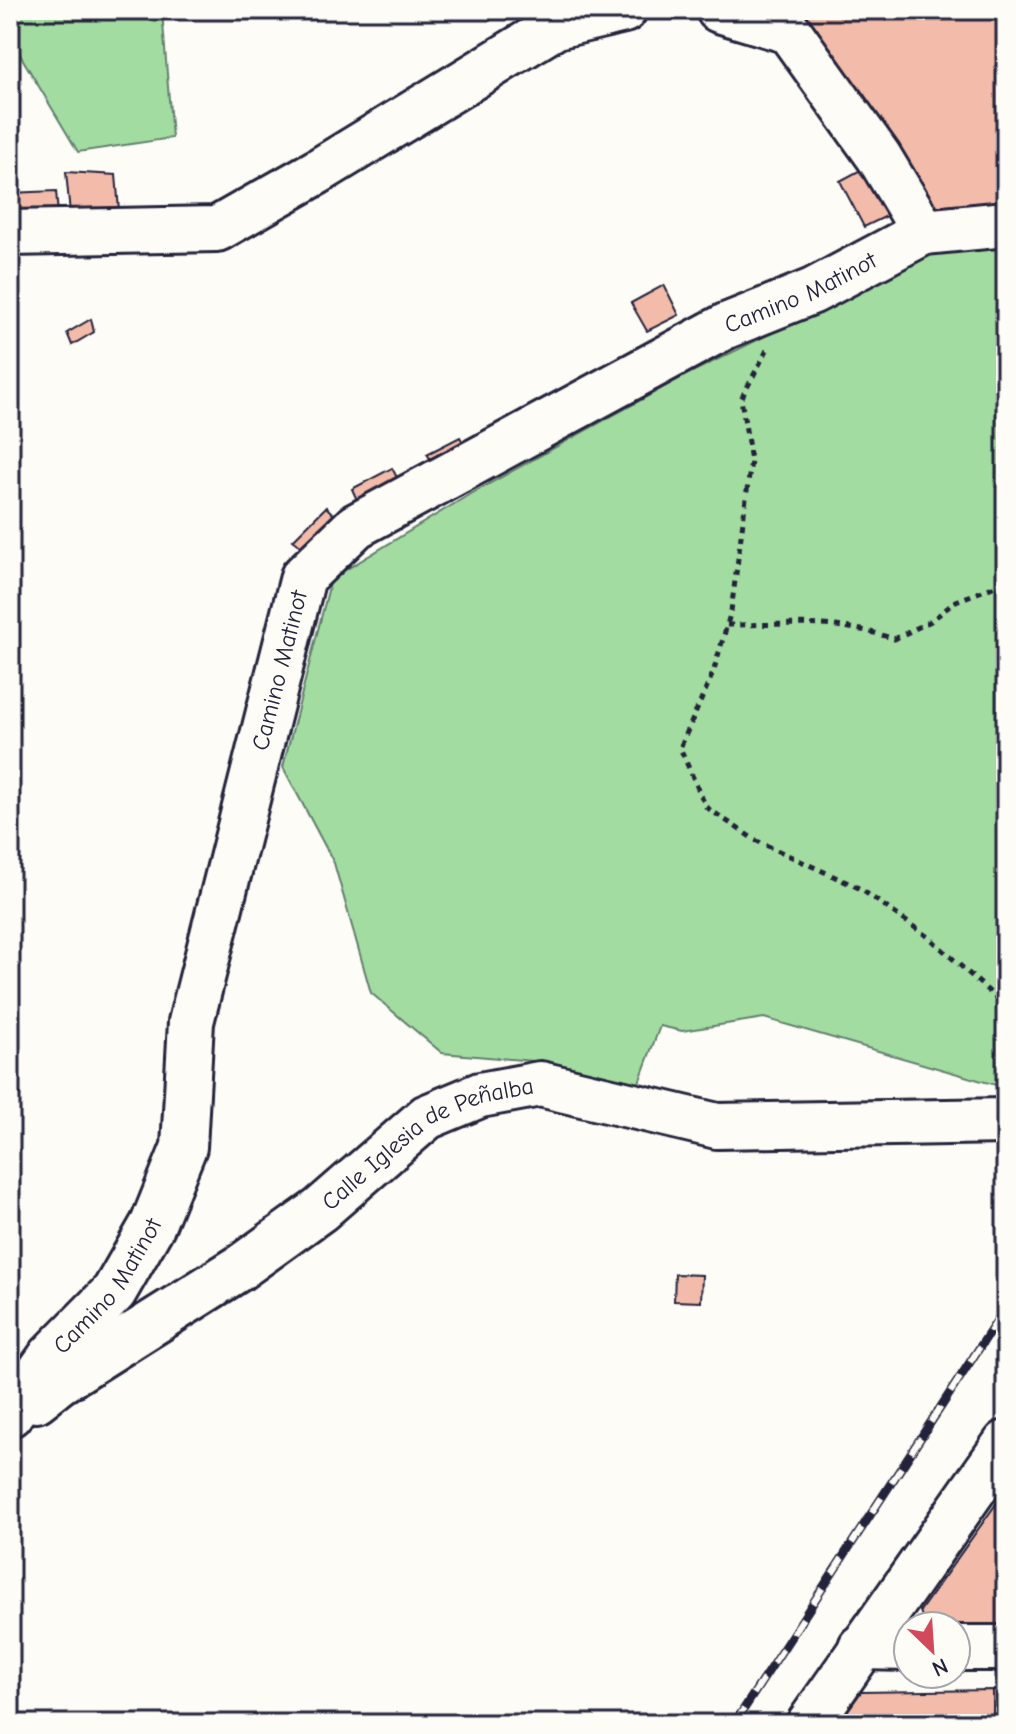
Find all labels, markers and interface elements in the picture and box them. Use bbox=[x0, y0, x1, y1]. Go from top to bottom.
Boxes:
street label: Camino Matinot bbox=[720, 245, 882, 339]
street label: Camino Matinot bbox=[246, 586, 313, 753]
street label: Calle Iglesia de Peñalba bbox=[316, 1071, 536, 1216]
street label: Camino Matinot bbox=[47, 1213, 168, 1359]
north arrow bbox=[892, 1610, 972, 1690]
text: N bbox=[928, 1652, 952, 1682]

